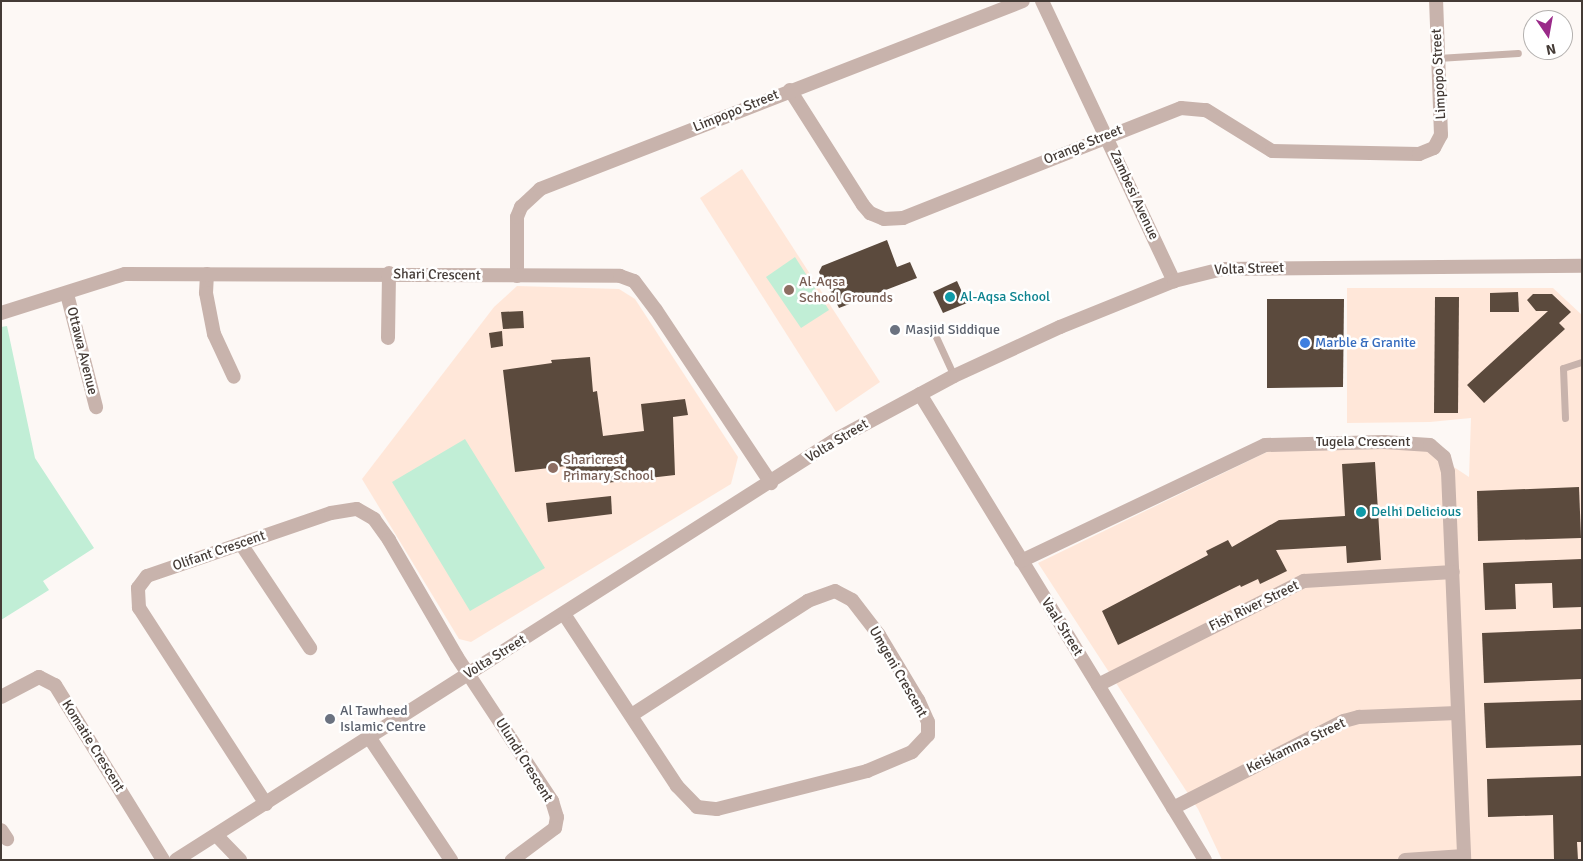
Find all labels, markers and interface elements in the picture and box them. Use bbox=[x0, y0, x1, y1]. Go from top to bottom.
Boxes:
north arrow bbox=[1523, 10, 1573, 60]
street label: Limpopo Street bbox=[1428, 28, 1450, 120]
text: N bbox=[1544, 40, 1558, 59]
street label: Limpopo Street bbox=[691, 86, 781, 136]
street label: Orange Street bbox=[1041, 122, 1125, 168]
street label: Zambesi Avenue bbox=[1106, 147, 1162, 243]
street label: Volta Street bbox=[1214, 259, 1284, 279]
street label: Shari Crescent bbox=[393, 266, 481, 284]
place label: Al-Aqsa School Grounds bbox=[799, 274, 893, 306]
marker: Al-Aqsa School Grounds bbox=[783, 284, 795, 296]
place label: Al-Aqsa School bbox=[960, 289, 1050, 305]
marker: Al-Aqsa School bbox=[944, 291, 956, 303]
street label: Ottawa Avenue bbox=[63, 305, 101, 397]
place label: Masjid Siddique bbox=[905, 322, 1000, 338]
marker: Masjid Siddique bbox=[889, 324, 901, 336]
place label: Marble & Granite bbox=[1315, 335, 1416, 351]
marker: Marble & Granite bbox=[1299, 337, 1311, 349]
street label: Volta Street bbox=[803, 416, 871, 466]
street label: Tugela Crescent bbox=[1316, 434, 1410, 450]
place label: Sharicrest Primary School bbox=[563, 452, 654, 484]
marker: Sharicrest Primary School bbox=[547, 462, 559, 474]
place label: Delhi Delicious bbox=[1371, 504, 1461, 520]
marker: Delhi Delicious bbox=[1355, 506, 1367, 518]
street label: Olifant Crescent bbox=[170, 527, 268, 575]
street label: Fish River Street bbox=[1206, 577, 1302, 635]
street label: Vaal Street bbox=[1038, 595, 1086, 659]
street label: Umgeni Crescent bbox=[865, 624, 931, 720]
street label: Volta Street bbox=[461, 631, 529, 683]
street label: Komatie Crescent bbox=[58, 697, 128, 795]
place label: Al Tawheed Islamic Centre bbox=[340, 703, 426, 736]
marker: Al Tawheed Islamic Centre bbox=[324, 713, 336, 725]
street label: Ulundi Crescent bbox=[492, 715, 556, 805]
street label: Keiskamma Street bbox=[1244, 715, 1348, 777]

